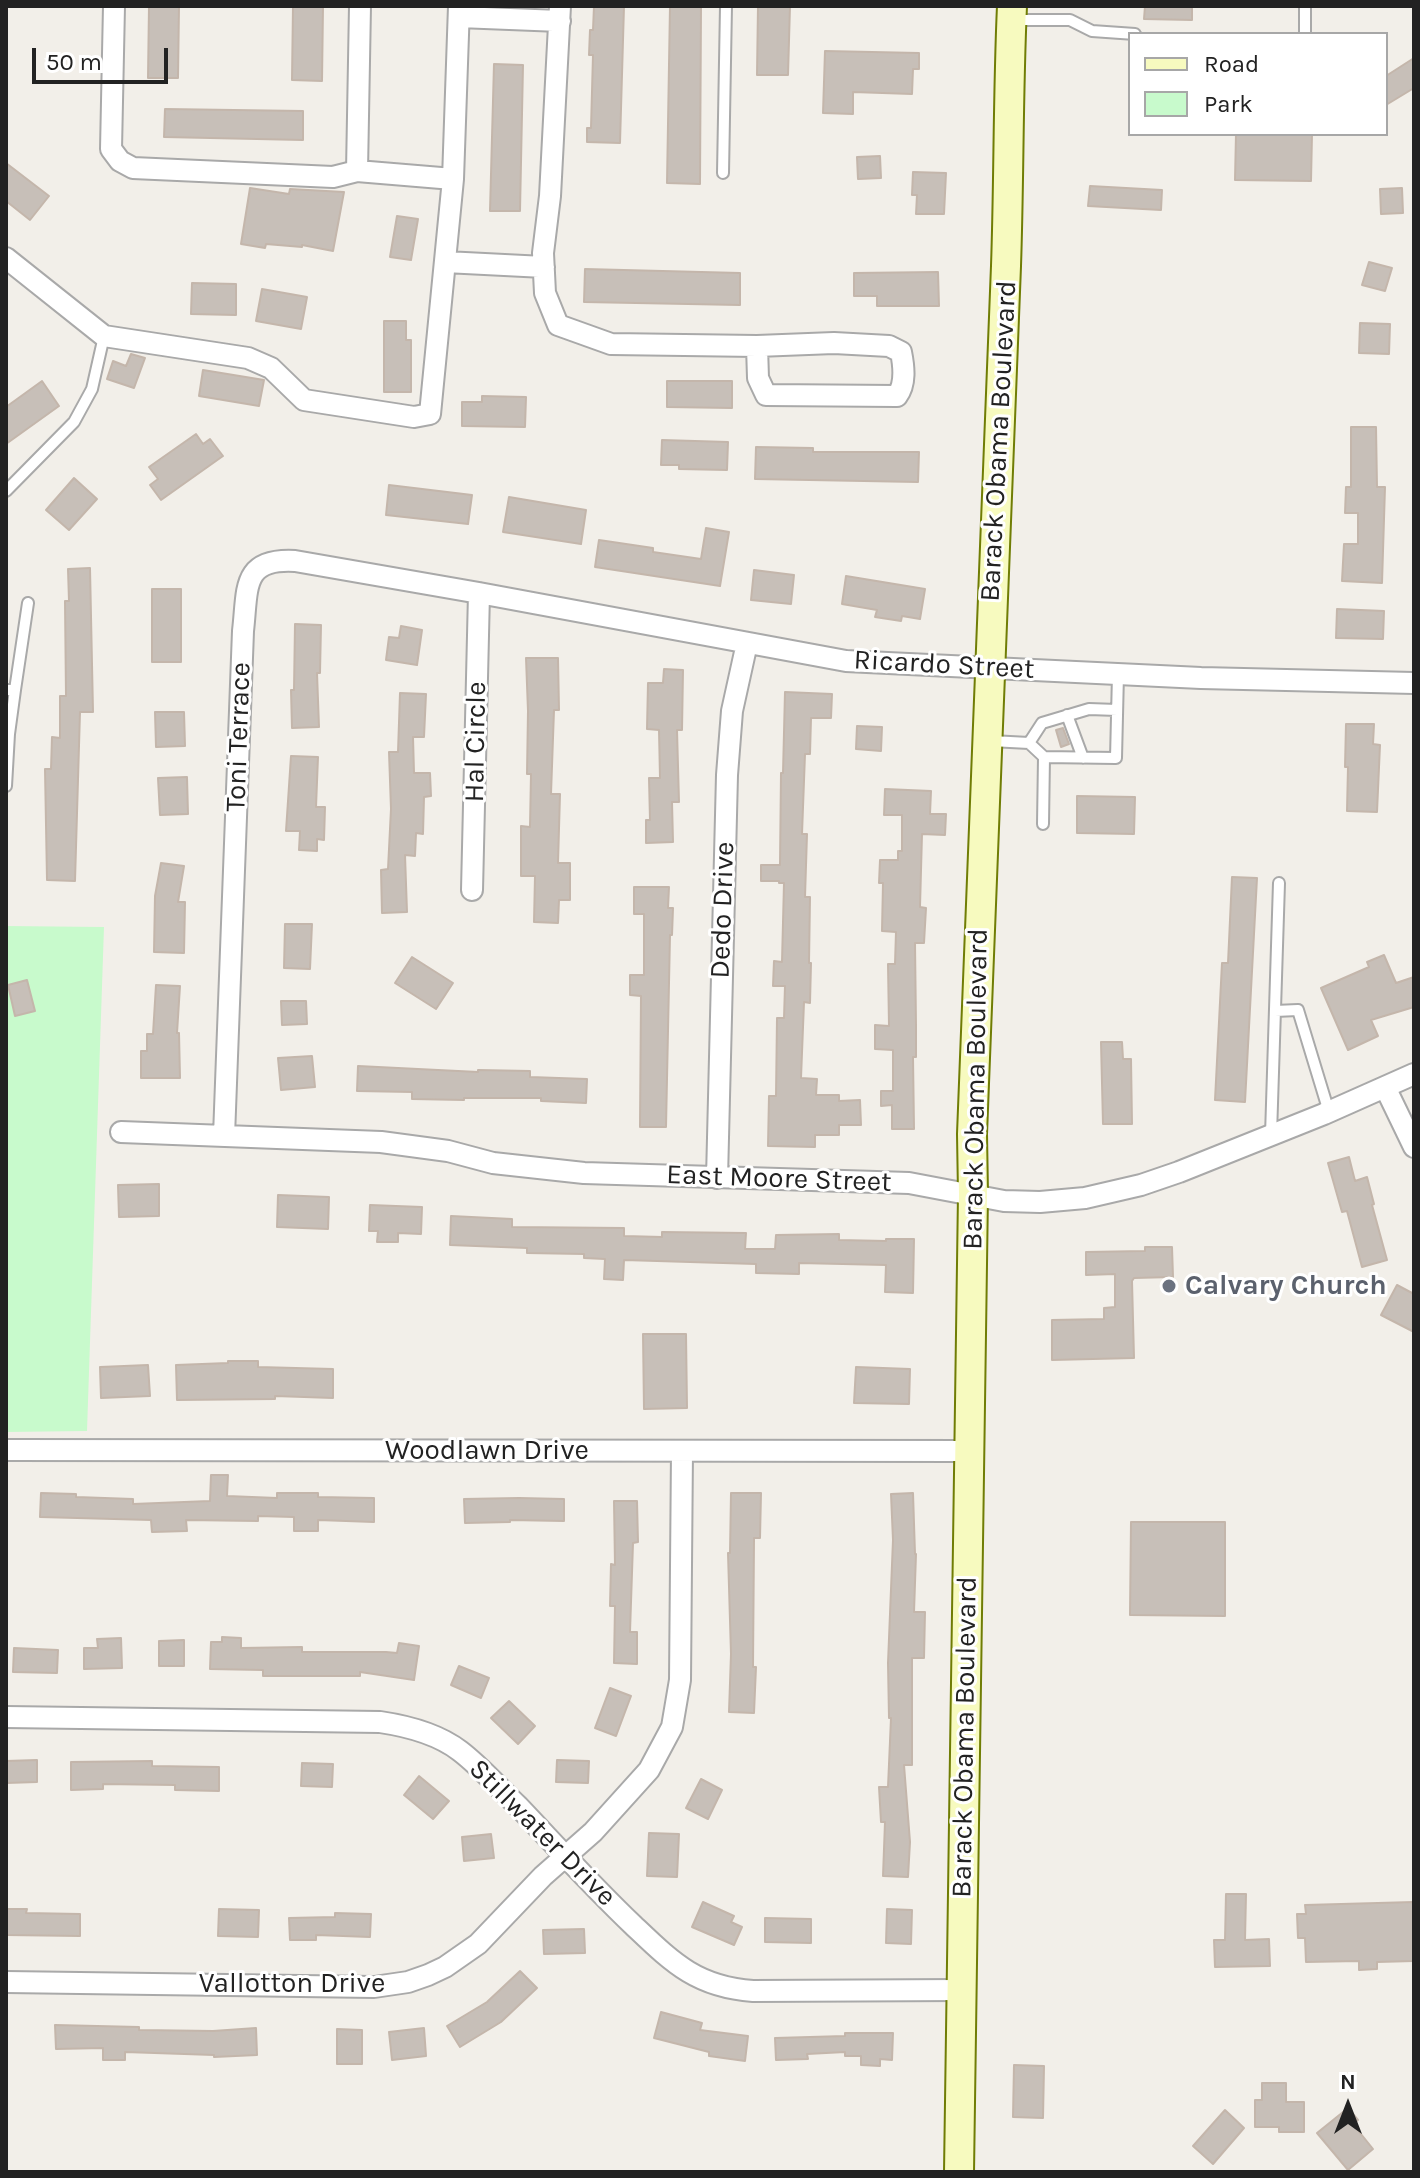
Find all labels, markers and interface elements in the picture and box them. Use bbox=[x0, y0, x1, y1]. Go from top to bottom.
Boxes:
scale bar bbox=[36, 32, 172, 82]
legend bbox=[1128, 32, 1388, 136]
text: 50 m bbox=[46, 48, 102, 76]
text: Road bbox=[1204, 50, 1259, 78]
text: Park bbox=[1204, 90, 1253, 118]
street label: Barack Obama Boulevard bbox=[974, 280, 1024, 602]
street label: Ricardo Street bbox=[853, 643, 1035, 687]
street label: Toni Terrace bbox=[220, 662, 258, 812]
street label: Hal Circle bbox=[458, 681, 494, 803]
street label: Dedo Drive bbox=[704, 841, 742, 979]
street label: Barack Obama Boulevard bbox=[956, 928, 996, 1250]
street label: East Moore Street bbox=[666, 1158, 892, 1200]
place label: Calvary Church bbox=[1185, 1269, 1387, 1303]
marker: Calvary Church bbox=[1160, 1277, 1178, 1295]
street label: Woodlawn Drive bbox=[385, 1434, 589, 1468]
street label: Barack Obama Boulevard bbox=[945, 1576, 985, 1898]
street label: Stillwater Drive bbox=[461, 1752, 623, 1914]
street label: Vallotton Drive bbox=[199, 1967, 385, 2001]
north arrow bbox=[1308, 2066, 1388, 2146]
text: N bbox=[1340, 2069, 1356, 2095]

